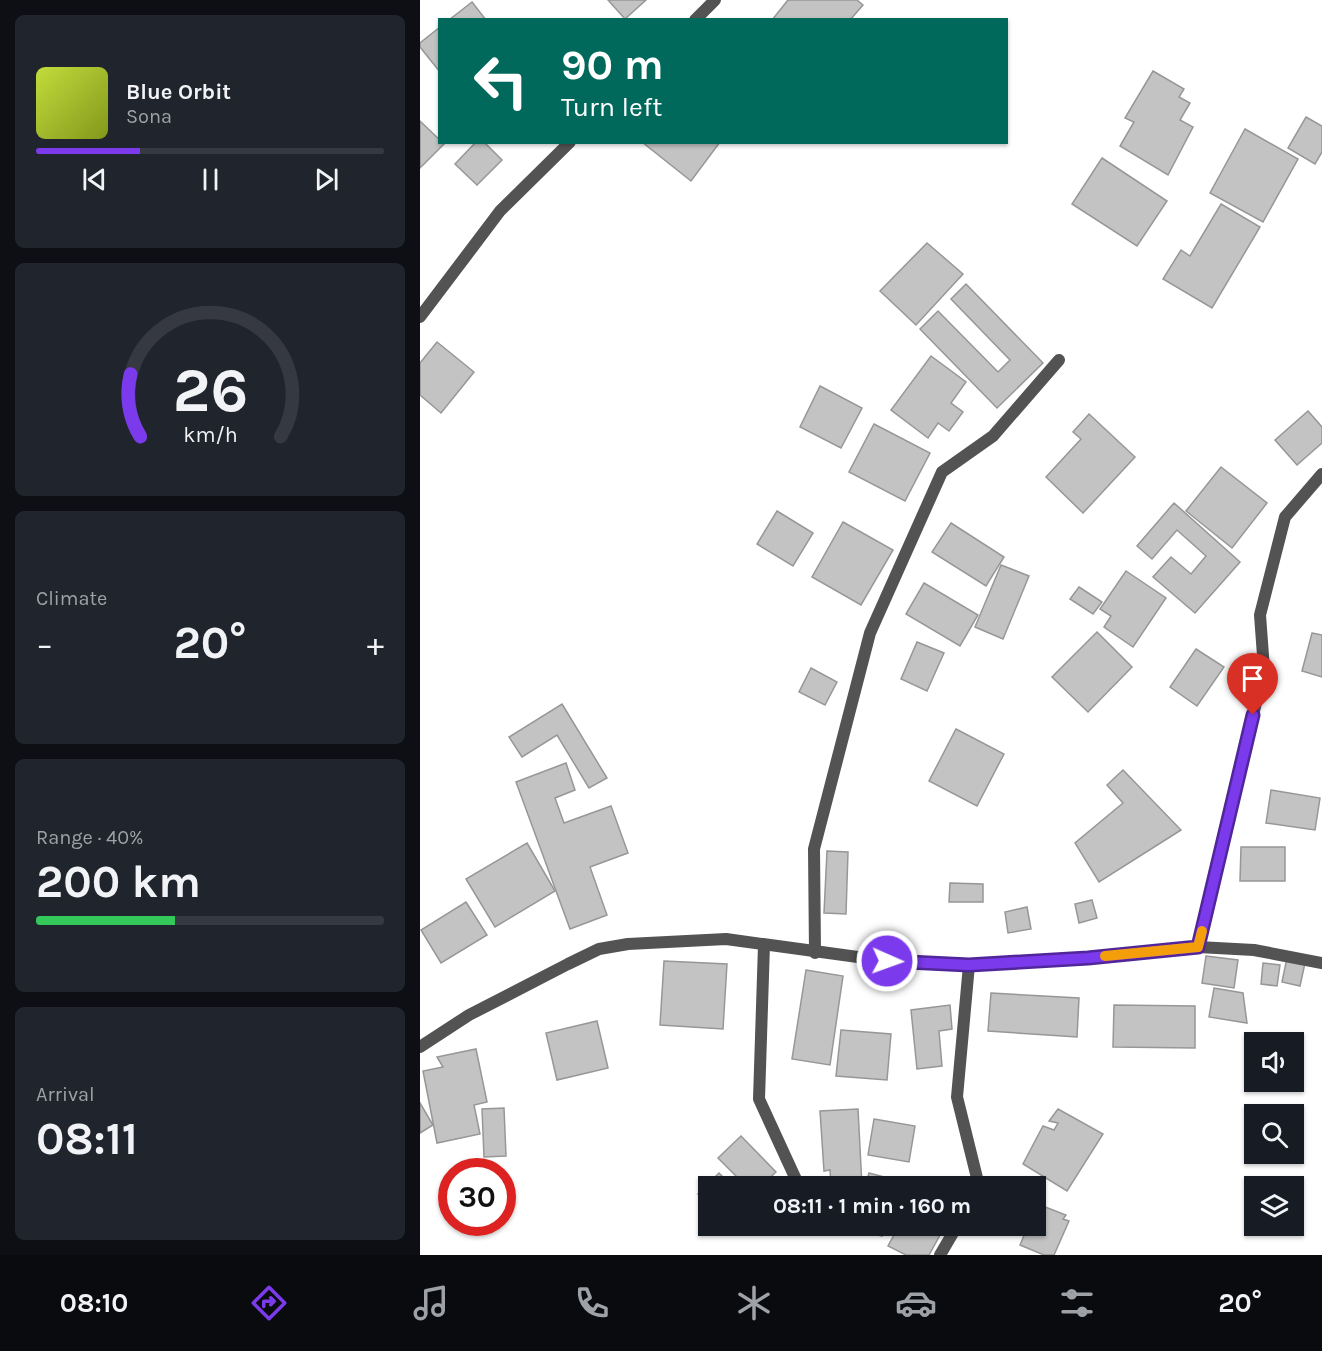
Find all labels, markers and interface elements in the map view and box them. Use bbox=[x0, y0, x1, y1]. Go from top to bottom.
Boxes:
text: 90 m bbox=[561, 40, 664, 90]
icon: left bbox=[462, 42, 540, 120]
text: Blue Orbit bbox=[126, 79, 231, 105]
text: Turn left bbox=[561, 91, 662, 123]
text: Sona bbox=[126, 105, 172, 128]
icon: previous bbox=[78, 163, 111, 196]
icon: pause bbox=[194, 163, 227, 196]
icon: next bbox=[310, 163, 343, 196]
text: 26 bbox=[172, 354, 248, 427]
text: km/h bbox=[183, 422, 237, 447]
text: Climate bbox=[36, 587, 107, 610]
text: 20° bbox=[173, 617, 247, 669]
text: − bbox=[36, 625, 53, 663]
text: + bbox=[367, 625, 384, 663]
pin bbox=[1227, 653, 1278, 715]
icon: arrive bbox=[1236, 662, 1269, 695]
text: Range · 40% bbox=[36, 826, 144, 849]
text: 200 km bbox=[36, 856, 201, 908]
position arrow bbox=[855, 929, 919, 993]
map controls bbox=[1244, 1032, 1304, 1236]
button: sound bbox=[1244, 1032, 1304, 1092]
text: Arrival bbox=[36, 1083, 95, 1106]
button: search bbox=[1244, 1104, 1304, 1164]
text: 08:11 bbox=[36, 1113, 138, 1165]
speed limit sign: 30 bbox=[438, 1158, 516, 1236]
button: layers bbox=[1244, 1176, 1304, 1236]
text: 08:11 · 1 min · 160 m bbox=[773, 1193, 971, 1219]
icon: directions bbox=[248, 1282, 290, 1324]
icon: music bbox=[410, 1282, 452, 1324]
icon: phone bbox=[571, 1282, 613, 1324]
icon: climate bbox=[733, 1282, 775, 1324]
icon: car bbox=[895, 1282, 937, 1324]
icon: filters bbox=[1056, 1282, 1098, 1324]
text: 08:10 bbox=[60, 1287, 128, 1319]
text: 20° bbox=[1218, 1287, 1262, 1319]

